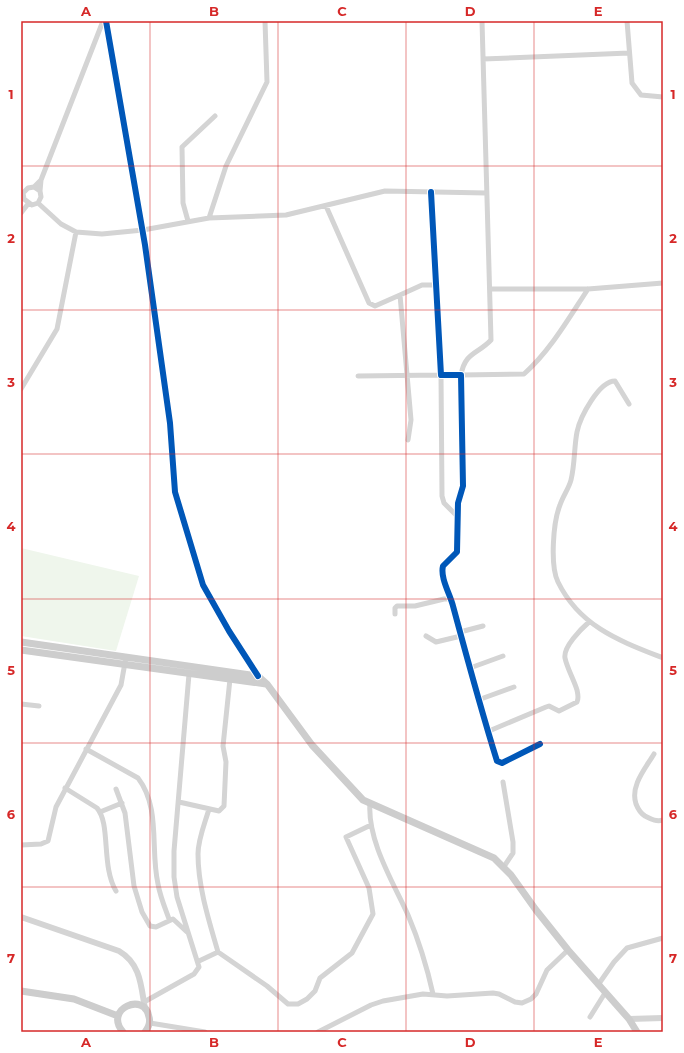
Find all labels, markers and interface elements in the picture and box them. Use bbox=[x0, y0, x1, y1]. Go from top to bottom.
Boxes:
text: A bbox=[80, 3, 92, 19]
text: B bbox=[209, 3, 219, 19]
text: C bbox=[337, 3, 347, 19]
text: D bbox=[465, 3, 476, 19]
text: E bbox=[594, 3, 603, 19]
text: 1 bbox=[8, 86, 14, 102]
text: 1 bbox=[670, 86, 676, 102]
text: 2 bbox=[7, 230, 15, 246]
text: 2 bbox=[669, 230, 677, 246]
text: 3 bbox=[6, 374, 15, 390]
text: 3 bbox=[668, 374, 677, 390]
text: 4 bbox=[7, 518, 16, 534]
text: 4 bbox=[669, 518, 678, 534]
text: 5 bbox=[7, 662, 15, 678]
text: 5 bbox=[669, 662, 677, 678]
text: 6 bbox=[7, 806, 16, 822]
text: 6 bbox=[669, 806, 678, 822]
text: 7 bbox=[7, 950, 15, 966]
text: 7 bbox=[669, 950, 677, 966]
text: A bbox=[80, 1034, 92, 1050]
text: B bbox=[209, 1034, 219, 1050]
text: C bbox=[337, 1034, 347, 1050]
text: D bbox=[465, 1034, 476, 1050]
text: E bbox=[594, 1034, 603, 1050]

